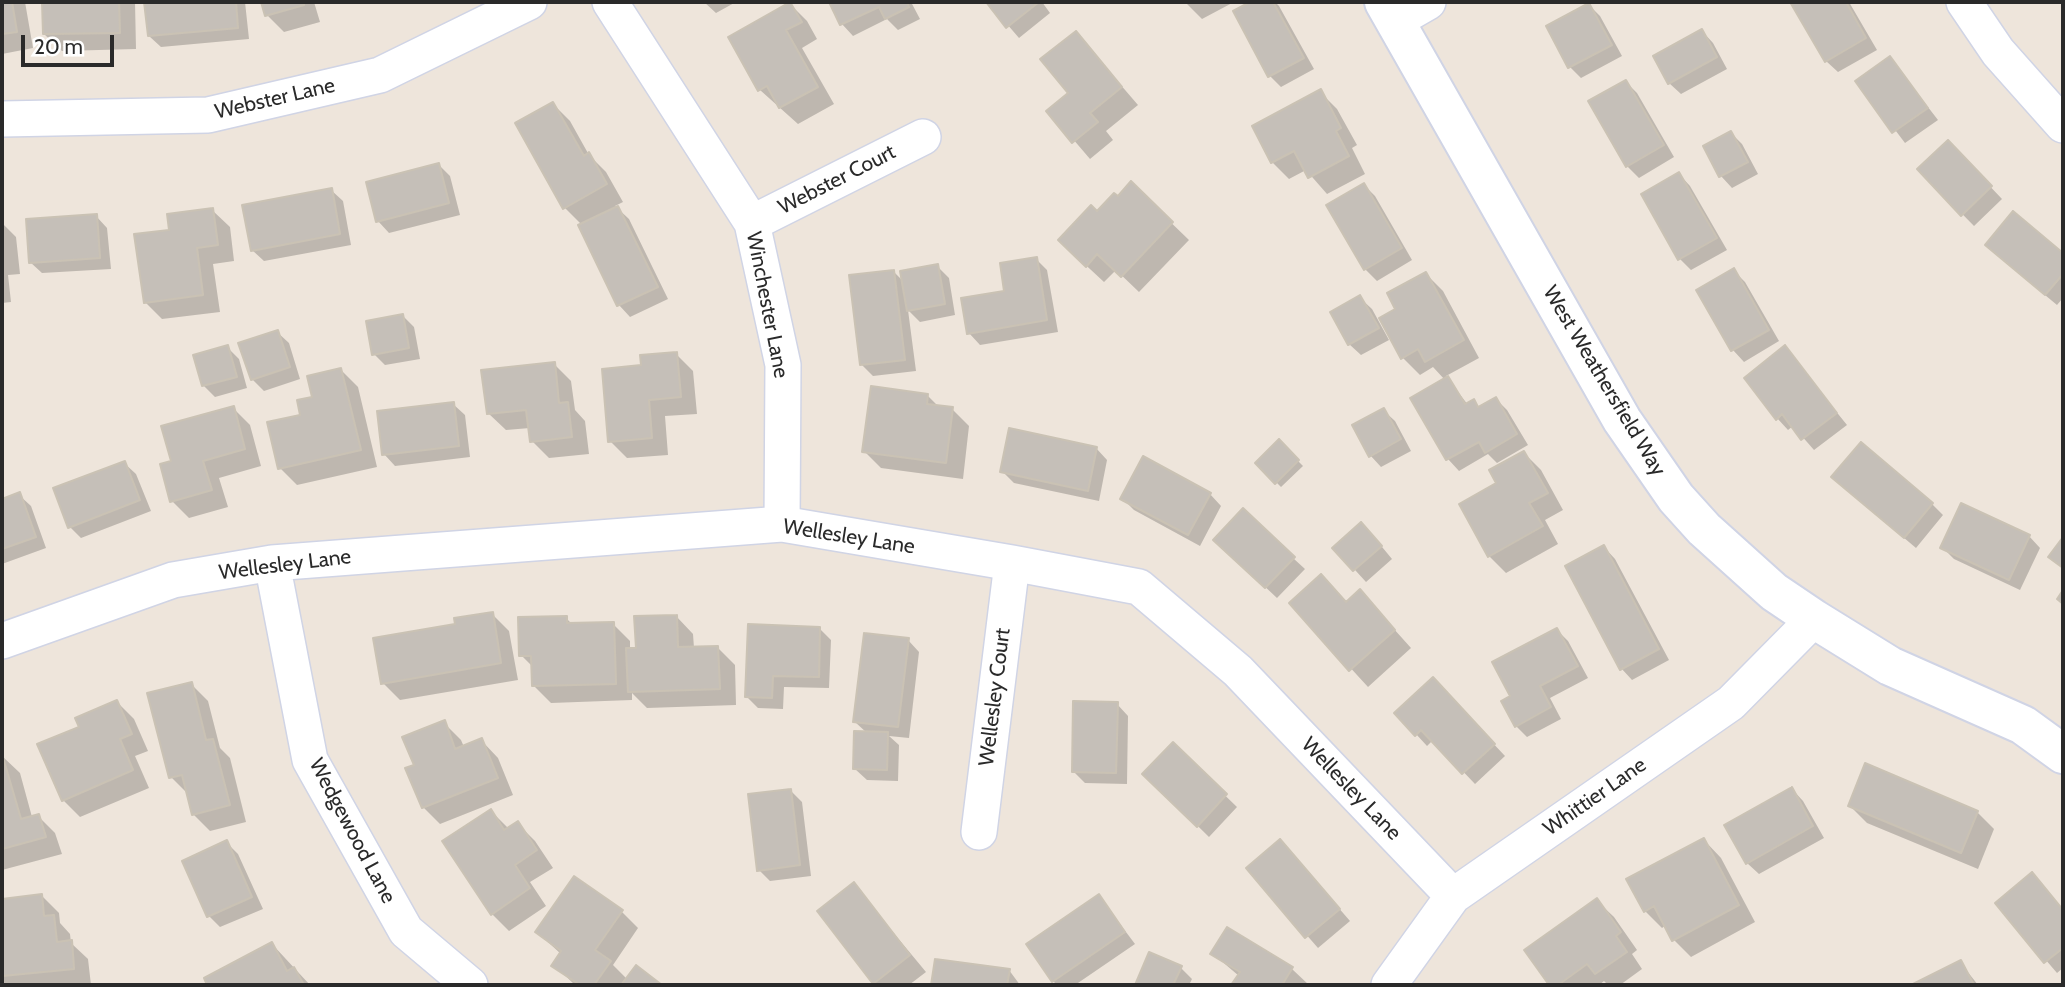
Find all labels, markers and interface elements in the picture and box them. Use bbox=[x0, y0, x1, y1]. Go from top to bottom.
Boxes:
scale bar bbox=[24, 21, 117, 65]
text: 20 m bbox=[34, 34, 83, 59]
street label: Webster Lane bbox=[213, 73, 337, 125]
street label: Webster Court bbox=[774, 140, 900, 220]
street label: Winchester Lane bbox=[740, 230, 794, 380]
street label: West Weathersfield Way bbox=[1537, 281, 1671, 481]
street label: Wellesley Lane bbox=[781, 514, 917, 560]
street label: Wellesley Lane bbox=[217, 544, 353, 586]
street label: Wellesley Court bbox=[974, 627, 1016, 767]
street label: Wellesley Lane bbox=[1296, 732, 1406, 846]
street label: Whittier Lane bbox=[1539, 752, 1651, 842]
street label: Wedgewood Lane bbox=[303, 754, 401, 908]

